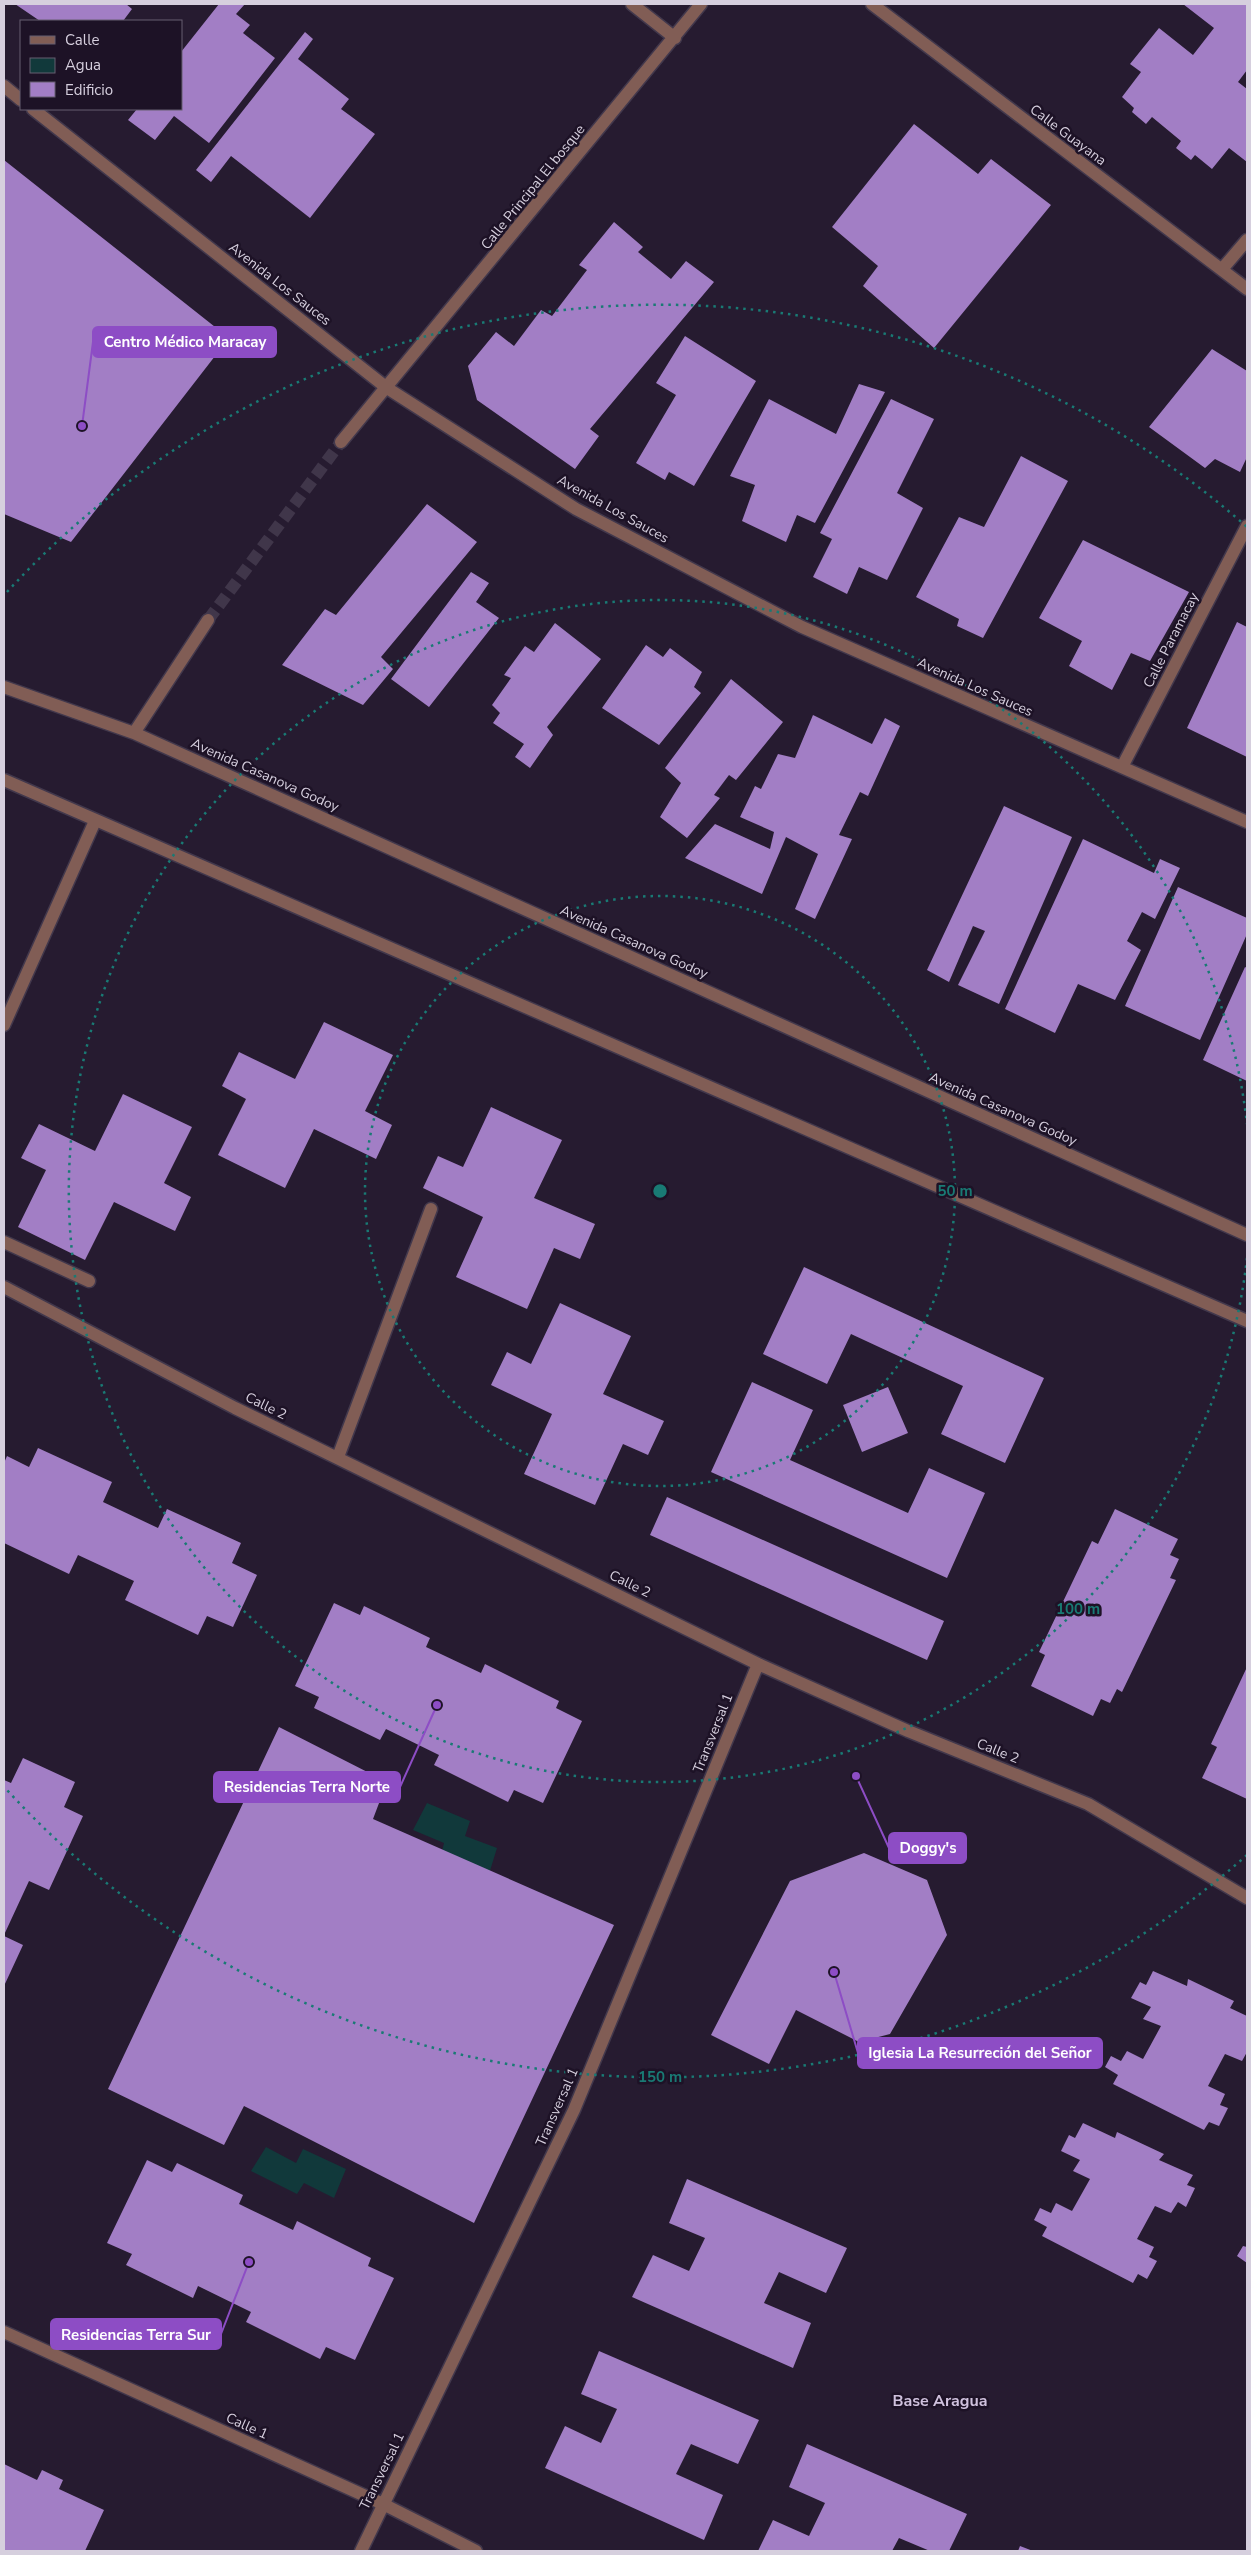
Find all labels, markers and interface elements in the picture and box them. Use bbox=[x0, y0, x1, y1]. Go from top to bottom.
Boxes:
legend bbox=[20, 20, 182, 110]
text: Calle bbox=[65, 30, 100, 50]
text: Agua bbox=[65, 55, 101, 75]
text: Edificio bbox=[65, 80, 113, 100]
street label: Calle Guayana bbox=[1026, 100, 1110, 170]
street label: Calle Principal El bosque bbox=[477, 120, 589, 254]
street label: Avenida Los Sauces bbox=[225, 238, 335, 330]
callout: Centro Médico Maracay bbox=[93, 327, 276, 357]
text: Centro Médico Maracay bbox=[104, 332, 266, 352]
street label: Avenida Los Sauces bbox=[554, 470, 672, 548]
street label: Calle Paramacay bbox=[1139, 588, 1204, 691]
street label: Avenida Los Sauces bbox=[914, 653, 1036, 721]
street label: Avenida Casanova Godoy bbox=[188, 734, 343, 817]
street label: Avenida Casanova Godoy bbox=[557, 901, 712, 984]
street label: Avenida Casanova Godoy bbox=[926, 1068, 1081, 1151]
text: 50 m bbox=[937, 1181, 973, 1201]
centre of rings bbox=[651, 1182, 669, 1200]
street label: Calle 2 bbox=[242, 1388, 290, 1424]
street label: Calle 2 bbox=[606, 1566, 654, 1602]
text: 100 m bbox=[1056, 1599, 1100, 1619]
street label: Transversal 1 bbox=[688, 1690, 738, 1776]
street label: Calle 2 bbox=[974, 1734, 1022, 1768]
callout: Residencias Terra Norte bbox=[214, 1772, 400, 1802]
text: Residencias Terra Norte bbox=[224, 1777, 390, 1797]
callout: Doggy's bbox=[889, 1833, 966, 1863]
text: Doggy's bbox=[899, 1838, 957, 1858]
callout: Iglesia La Resurreción del Señor bbox=[858, 2038, 1102, 2068]
text: Iglesia La Resurreción del Señor bbox=[868, 2043, 1092, 2063]
street label: Transversal 1 bbox=[531, 2065, 583, 2149]
text: 150 m bbox=[638, 2067, 682, 2087]
callout: Residencias Terra Sur bbox=[51, 2319, 221, 2349]
text: Residencias Terra Sur bbox=[61, 2325, 211, 2345]
district label: Base Aragua bbox=[892, 2390, 988, 2412]
street label: Calle 1 bbox=[223, 2408, 271, 2444]
street label: Transversal 1 bbox=[355, 2429, 409, 2513]

